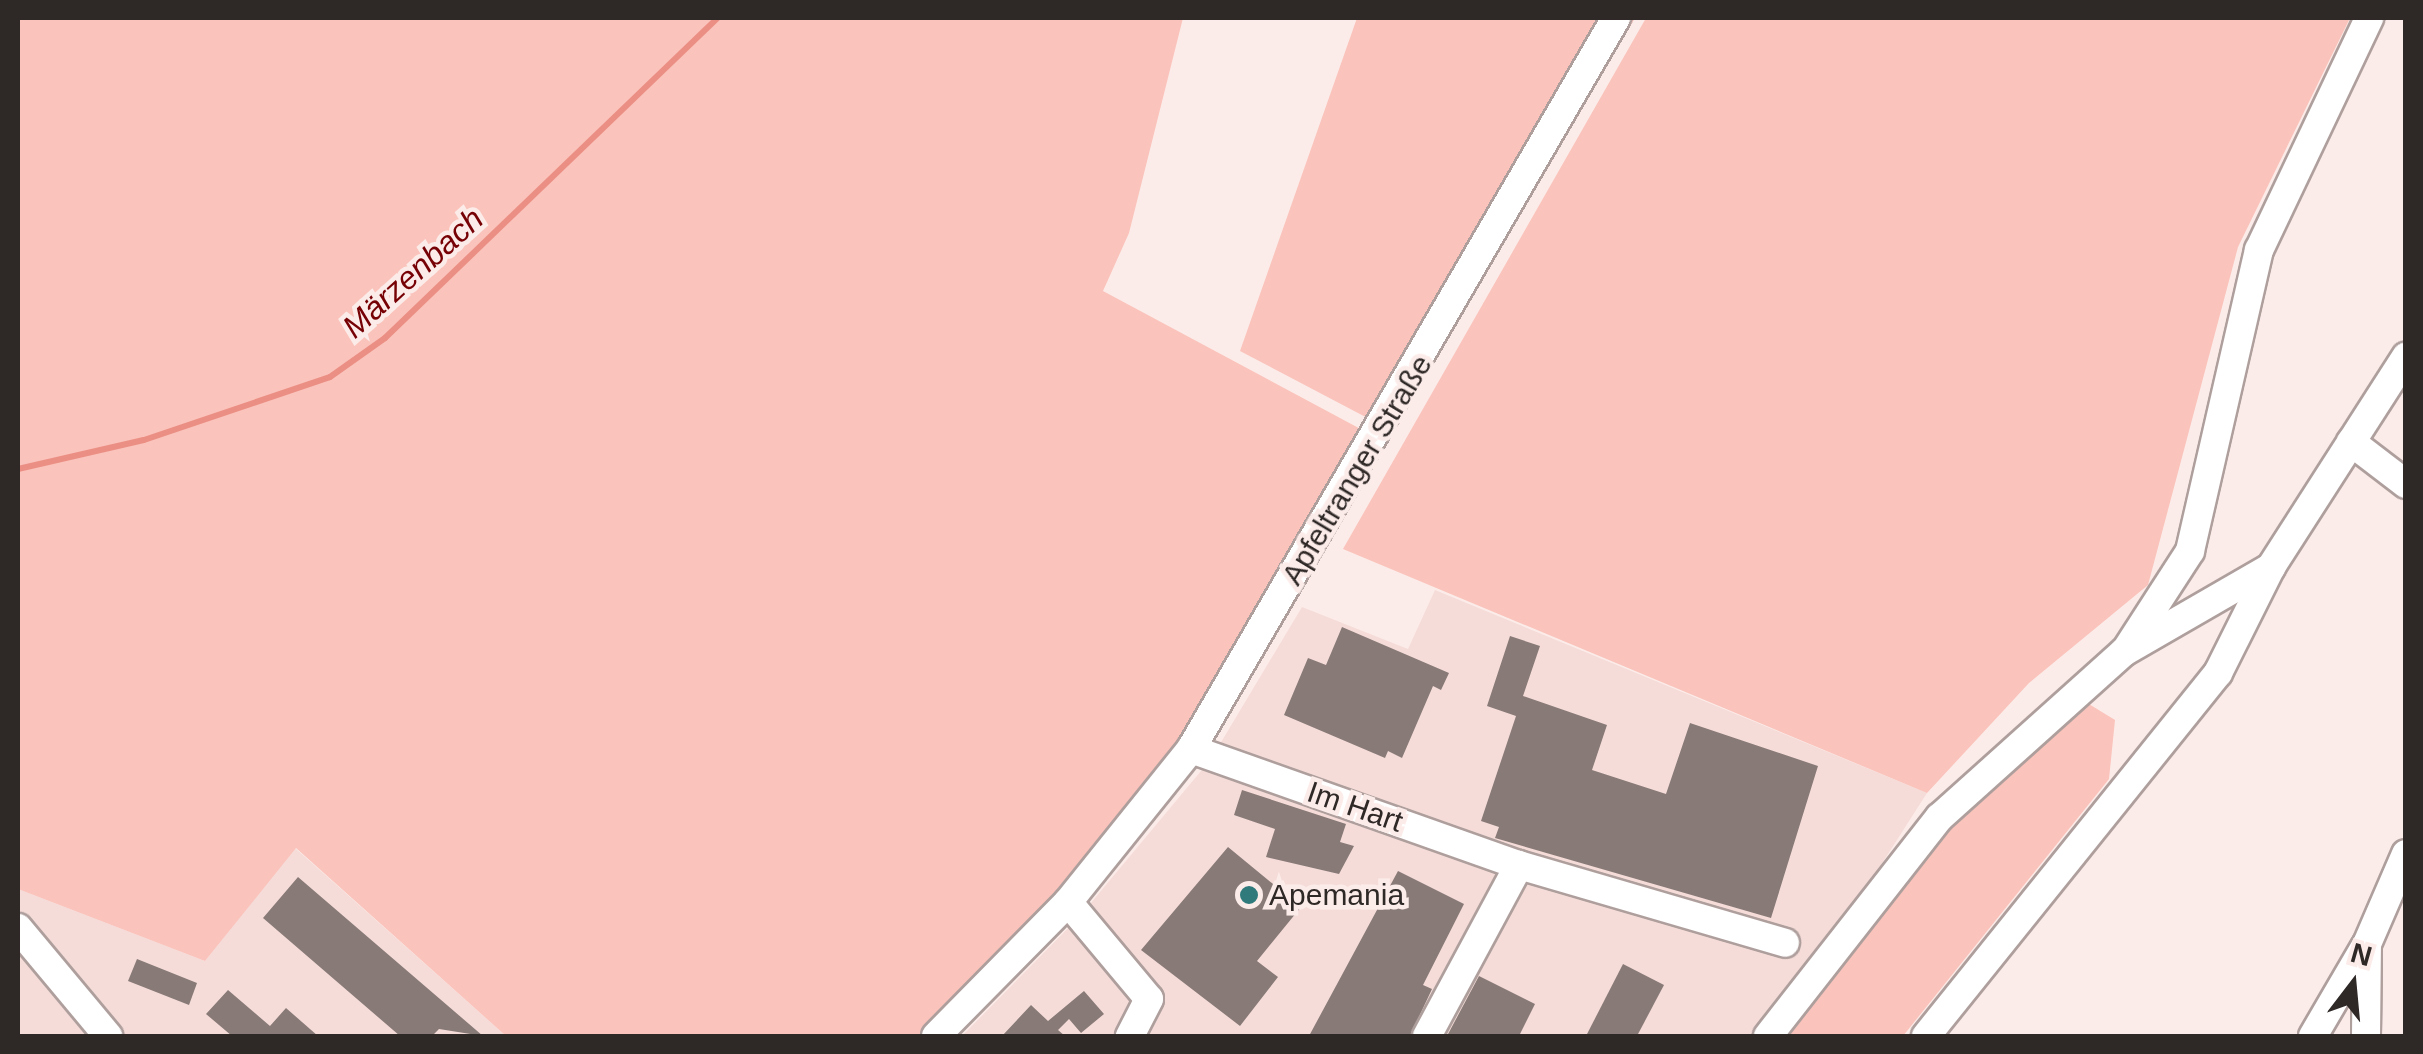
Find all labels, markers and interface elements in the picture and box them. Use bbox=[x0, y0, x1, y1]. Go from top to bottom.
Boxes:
water label: Märzenbach bbox=[335, 200, 491, 346]
street label: Apfeltranger Straße bbox=[1274, 349, 1440, 591]
street label: Im Hart bbox=[1303, 774, 1407, 840]
place label: Apemania bbox=[1269, 877, 1404, 913]
marker: Apemania bbox=[1238, 884, 1260, 906]
north arrow bbox=[2303, 934, 2403, 1034]
text: N bbox=[2347, 937, 2375, 972]

